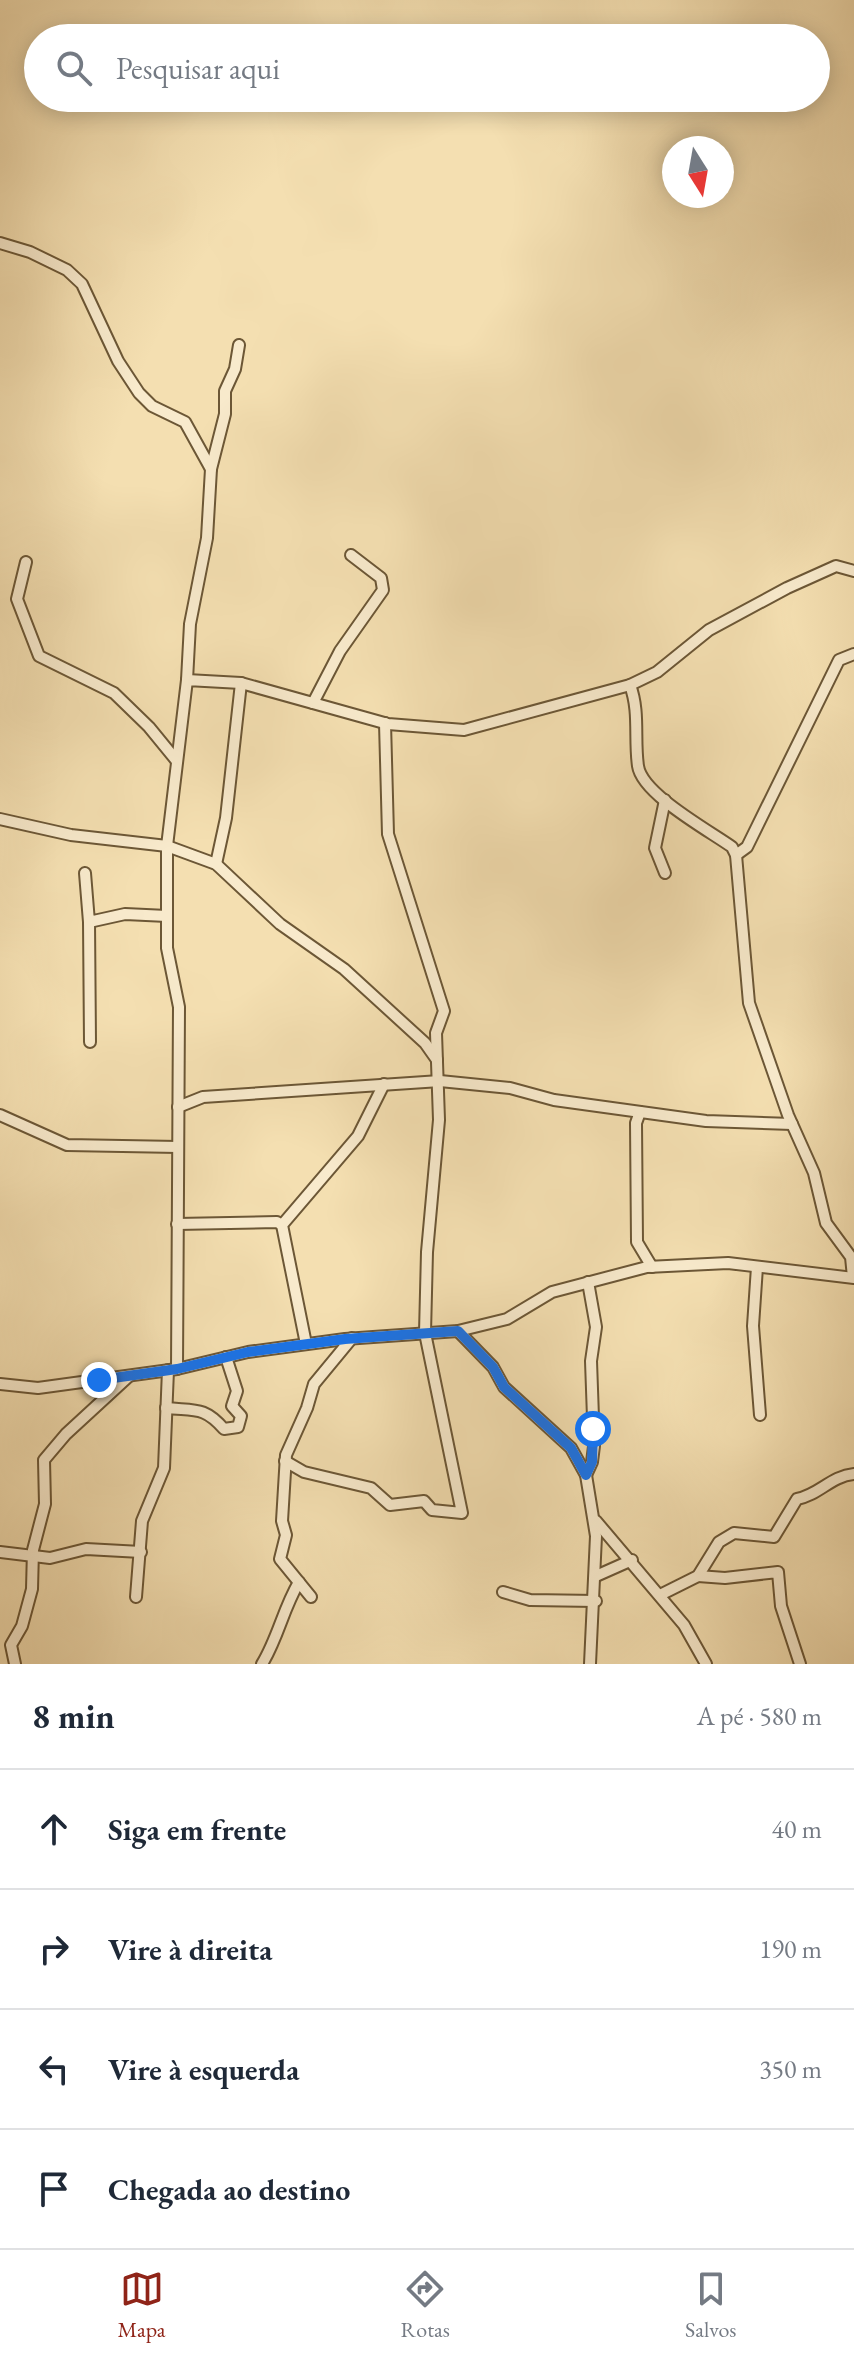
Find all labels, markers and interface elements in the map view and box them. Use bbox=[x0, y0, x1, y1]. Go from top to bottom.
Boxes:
search box bbox=[24, 24, 830, 112]
icon: search bbox=[52, 46, 96, 90]
text: Pesquisar aqui bbox=[116, 49, 280, 88]
north arrow bbox=[662, 136, 734, 208]
route end bbox=[81, 1362, 117, 1398]
route start bbox=[575, 1411, 611, 1447]
text: 8 min bbox=[32, 1694, 115, 1738]
text: A pé · 580 m bbox=[697, 1699, 822, 1733]
icon: ahead bbox=[32, 1807, 76, 1851]
text: Siga em frente bbox=[108, 1810, 286, 1849]
text: 40 m bbox=[772, 1812, 822, 1846]
icon: right bbox=[32, 1927, 76, 1971]
text: Vire à direita bbox=[108, 1930, 272, 1969]
text: 190 m bbox=[759, 1932, 822, 1966]
icon: left bbox=[32, 2047, 76, 2091]
text: Vire à esquerda bbox=[108, 2050, 299, 2089]
text: 350 m bbox=[759, 2052, 822, 2086]
icon: arrive bbox=[32, 2167, 76, 2211]
text: Chegada ao destino bbox=[108, 2170, 350, 2209]
tab: Mapa bbox=[118, 2267, 165, 2344]
tab: Rotas bbox=[401, 2267, 450, 2344]
tab: Salvos bbox=[685, 2267, 736, 2344]

